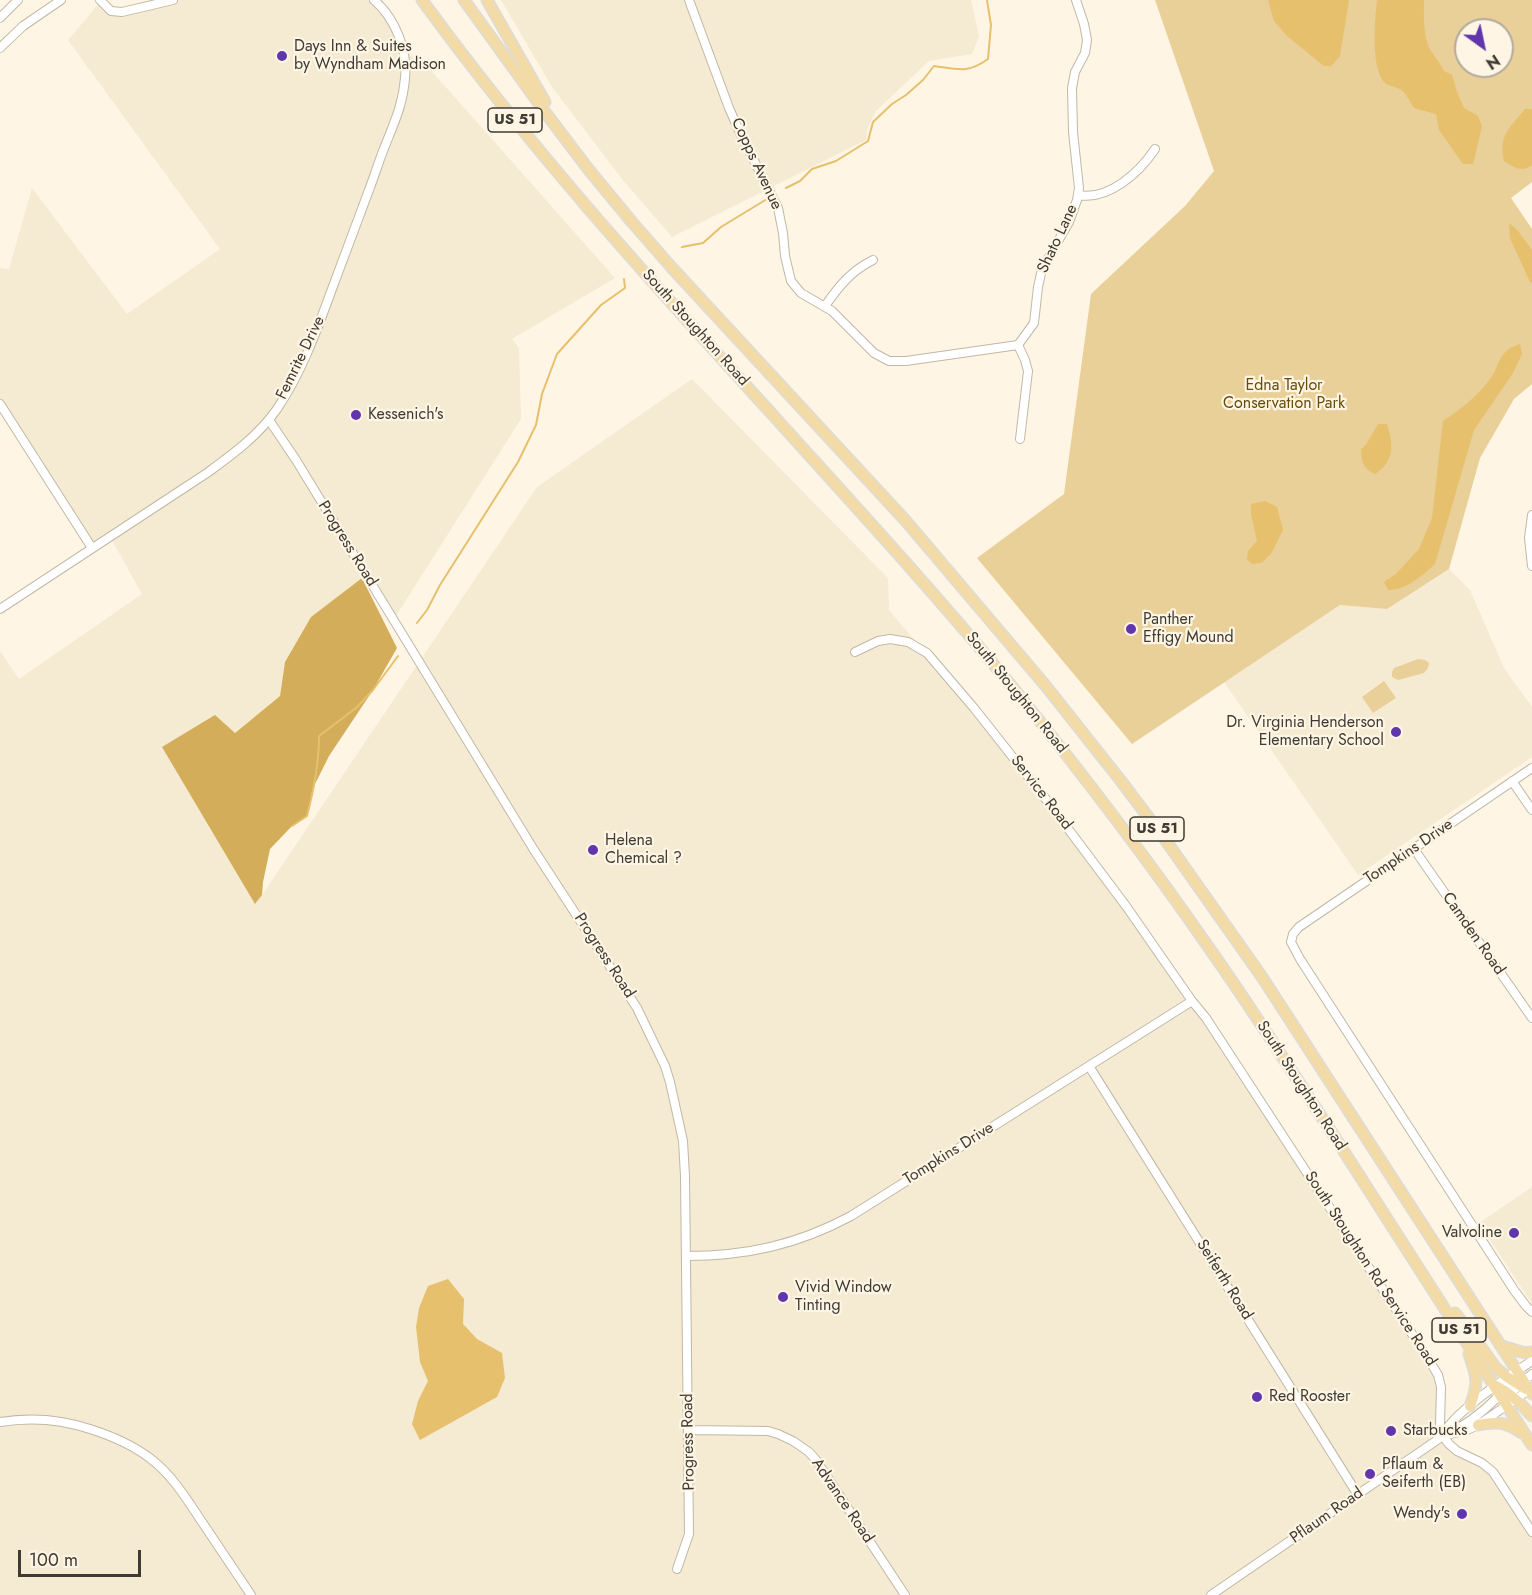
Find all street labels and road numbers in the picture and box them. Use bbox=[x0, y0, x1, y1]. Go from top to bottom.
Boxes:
road number: US 51 bbox=[488, 108, 542, 132]
street label: Copps Avenue bbox=[726, 115, 786, 213]
street label: Shato Lane bbox=[1034, 202, 1082, 276]
street label: South Stoughton Road bbox=[638, 266, 752, 390]
street label: Femrite Drive bbox=[273, 313, 329, 403]
street label: Progress Road bbox=[313, 498, 381, 590]
street label: South Stoughton Road bbox=[961, 628, 1071, 758]
street label: Service Road bbox=[1006, 752, 1076, 834]
street label: Tompkins Drive bbox=[1361, 815, 1457, 889]
road number: US 51 bbox=[1130, 817, 1184, 841]
street label: Camden Road bbox=[1438, 889, 1508, 979]
street label: Progress Road bbox=[569, 910, 639, 1002]
street label: South Stoughton Road bbox=[1252, 1018, 1350, 1154]
street label: Tompkins Drive bbox=[900, 1119, 998, 1189]
street label: South Stoughton Rd Service Road bbox=[1300, 1168, 1440, 1370]
street label: Seiferth Road bbox=[1192, 1236, 1256, 1324]
road number: US 51 bbox=[1432, 1318, 1486, 1342]
street label: Progress Road bbox=[679, 1393, 699, 1491]
street label: Advance Road bbox=[807, 1455, 877, 1547]
street label: Pflaum Road bbox=[1287, 1484, 1367, 1548]

